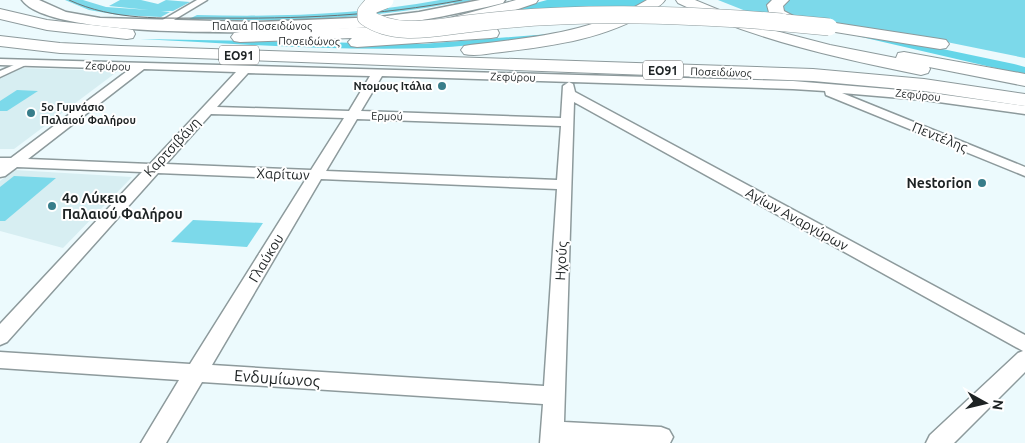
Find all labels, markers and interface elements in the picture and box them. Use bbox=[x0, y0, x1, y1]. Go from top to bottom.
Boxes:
street label: Παλαιά Ποσειδώνος bbox=[212, 20, 312, 33]
street label: Ποσειδώνος bbox=[278, 34, 340, 49]
road number: ΕΟ91 bbox=[219, 46, 259, 64]
street label: Ζεφύρου bbox=[85, 59, 131, 73]
road number: ΕΟ91 bbox=[643, 60, 683, 80]
street label: Ποσειδώνος bbox=[690, 65, 752, 80]
street label: Ζεφύρου bbox=[490, 70, 536, 84]
place label: Ντομους Ιτάλια bbox=[353, 80, 432, 93]
marker: Ντομους Ιτάλια bbox=[436, 80, 448, 92]
street label: Ζεφύρου bbox=[895, 87, 941, 103]
place label: 5ο Γυμνάσιο Παλαιού Φαλήρου bbox=[41, 101, 136, 126]
marker: 5ο Γυμνάσιο Παλαιού Φαλήρου bbox=[25, 107, 37, 119]
street label: Ερμού bbox=[371, 109, 403, 123]
street label: Καρτσιβάνη bbox=[141, 114, 203, 180]
street label: Πεντέλης bbox=[910, 119, 971, 156]
street label: Χαρίτων bbox=[256, 165, 310, 183]
place label: Nestorion bbox=[906, 175, 972, 191]
marker: Nestorion bbox=[976, 177, 988, 189]
street label: Αγίων Αναργύρων bbox=[743, 184, 851, 254]
place label: 4ο Λύκειο Παλαιού Φαλήρου bbox=[62, 190, 183, 222]
marker: 4ο Λύκειο Παλαιού Φαλήρου bbox=[46, 200, 58, 212]
street label: Γλαύκου bbox=[245, 231, 287, 285]
street label: Ηχούς bbox=[552, 240, 570, 281]
street label: Ενδυμίωνος bbox=[233, 366, 321, 391]
north arrow bbox=[960, 378, 1010, 428]
text: N bbox=[989, 399, 1007, 411]

